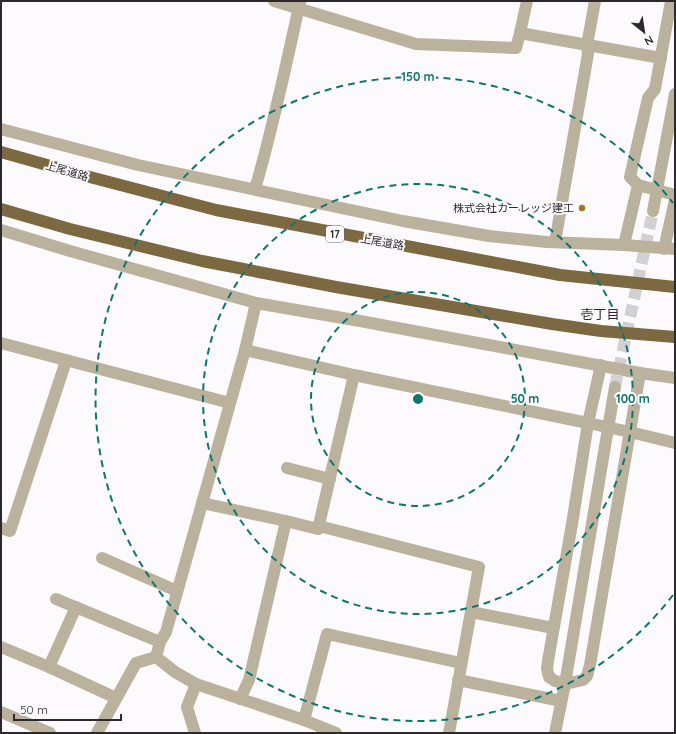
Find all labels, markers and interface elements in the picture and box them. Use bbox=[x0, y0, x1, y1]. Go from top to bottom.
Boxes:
north arrow bbox=[624, 12, 664, 52]
text: N bbox=[642, 33, 656, 49]
text: 150 m bbox=[401, 69, 435, 84]
street label: 上尾道路 bbox=[44, 158, 90, 184]
place label: 株式会社カーレッジ建工 bbox=[453, 201, 574, 215]
marker: 株式会社カーレッジ建工 bbox=[577, 203, 587, 213]
road number: 17 bbox=[326, 226, 344, 242]
street label: 上尾道路 bbox=[359, 231, 405, 253]
district label: 壱丁目 bbox=[580, 306, 620, 322]
text: 50 m bbox=[511, 391, 539, 406]
text: 100 m bbox=[616, 391, 650, 406]
centre of rings bbox=[411, 392, 425, 406]
scale bar bbox=[14, 696, 121, 722]
text: 50 m bbox=[20, 702, 48, 717]

